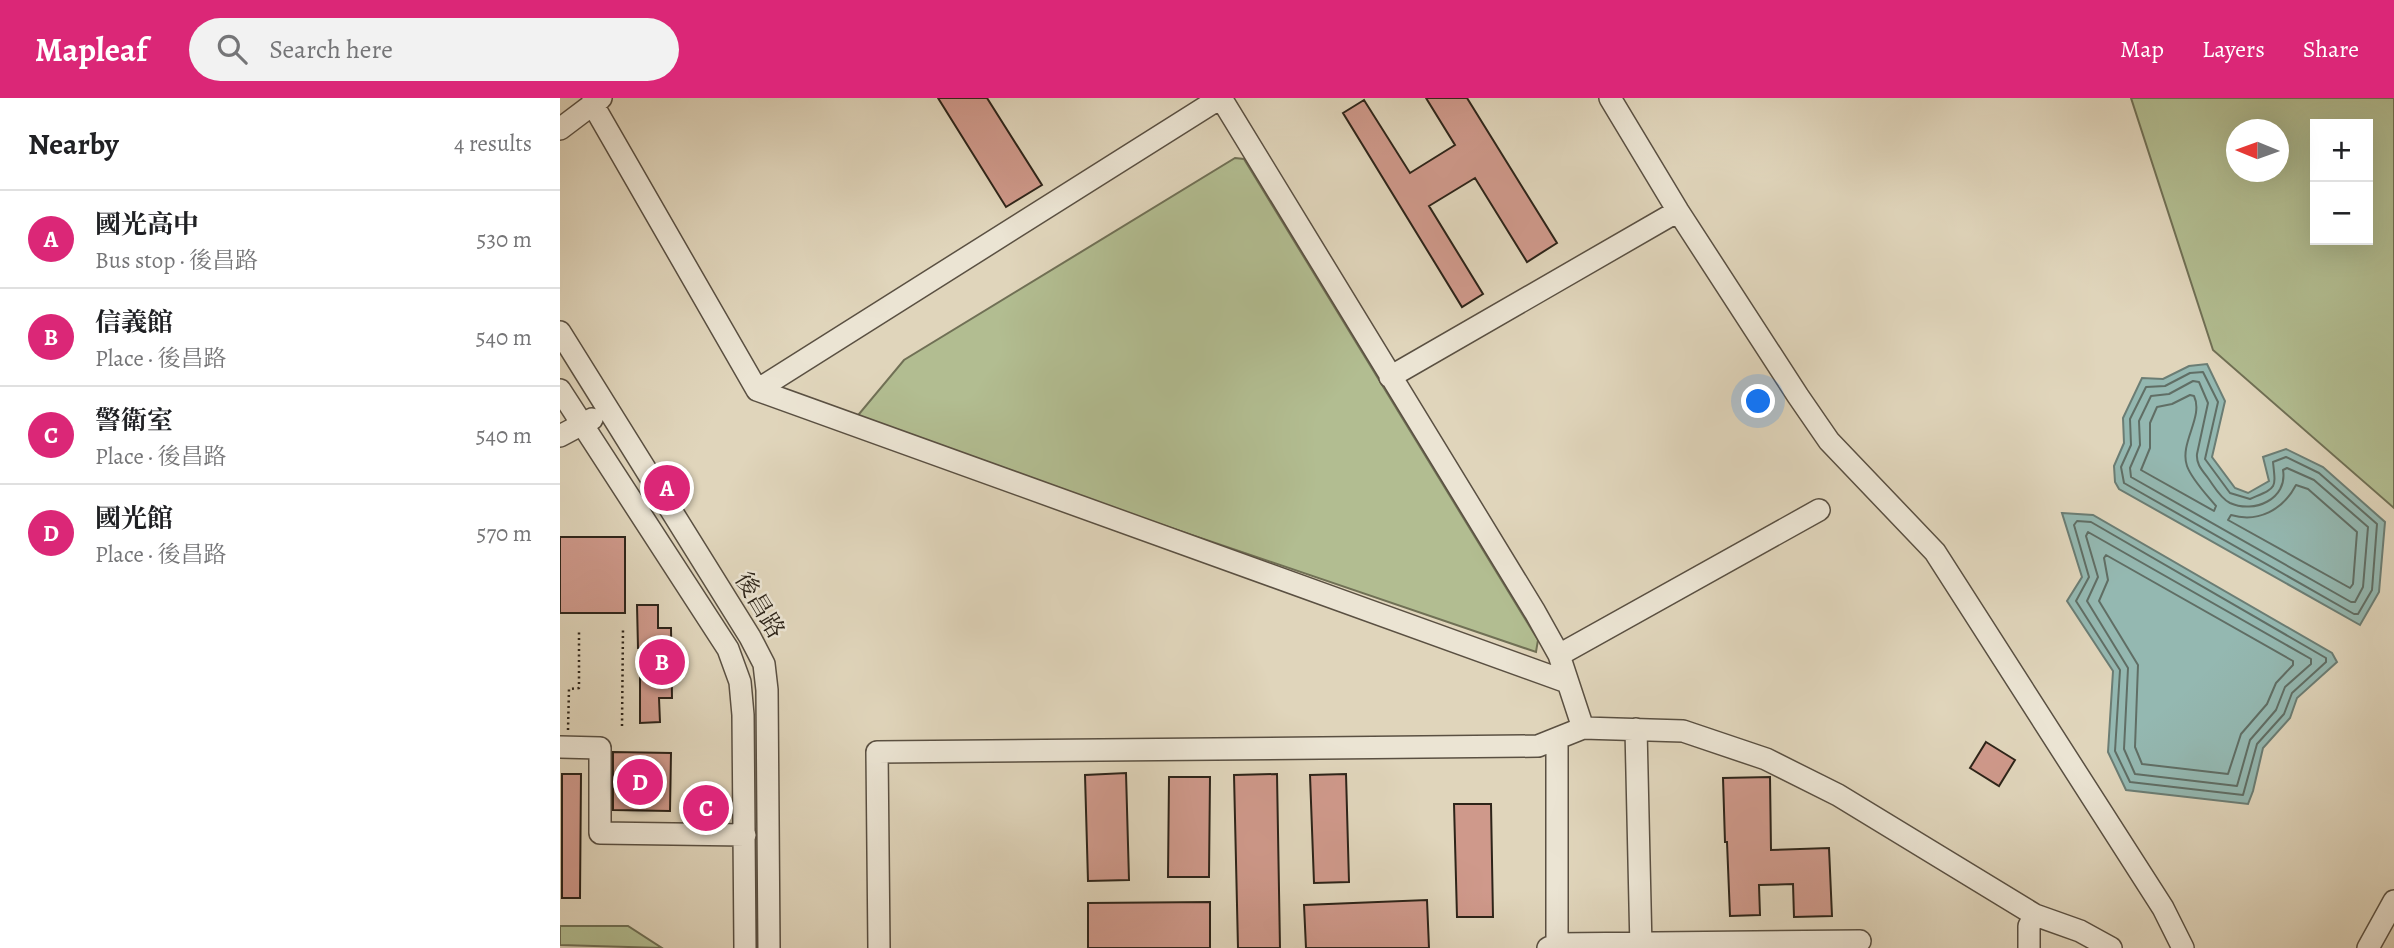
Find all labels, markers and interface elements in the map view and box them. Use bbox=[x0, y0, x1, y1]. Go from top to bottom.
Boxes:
search box bbox=[189, 18, 679, 81]
text: Mapleaf bbox=[35, 27, 147, 72]
icon: search bbox=[213, 30, 251, 68]
text: Search here bbox=[269, 32, 393, 67]
text: Map bbox=[2120, 33, 2164, 65]
text: Layers bbox=[2202, 33, 2265, 65]
text: Share bbox=[2303, 33, 2359, 65]
north arrow bbox=[2226, 119, 2289, 182]
map controls bbox=[2310, 119, 2373, 245]
button: + bbox=[2310, 119, 2373, 182]
text: Nearby bbox=[28, 124, 119, 164]
text: 4 results bbox=[454, 128, 532, 159]
button: − bbox=[2310, 182, 2373, 245]
text: 國光高中 bbox=[95, 207, 199, 242]
text: A bbox=[44, 224, 58, 255]
text: 530 m bbox=[477, 224, 532, 255]
text: Bus stop · 後昌路 bbox=[95, 245, 258, 276]
text: 信義館 bbox=[95, 305, 173, 340]
text: B bbox=[44, 322, 58, 353]
text: 540 m bbox=[476, 322, 532, 353]
text: Place · 後昌路 bbox=[95, 343, 226, 374]
your location bbox=[1741, 384, 1775, 418]
text: 警衛室 bbox=[95, 403, 173, 438]
text: C bbox=[44, 420, 58, 451]
text: 540 m bbox=[476, 420, 532, 451]
text: Place · 後昌路 bbox=[95, 441, 226, 472]
pin: A bbox=[644, 462, 690, 514]
text: 國光館 bbox=[95, 501, 173, 536]
text: D bbox=[43, 518, 59, 549]
text: 570 m bbox=[477, 518, 532, 549]
text: Place · 後昌路 bbox=[95, 539, 226, 570]
street label: 後昌路 bbox=[728, 566, 792, 644]
pin: B bbox=[639, 636, 685, 688]
pin: D bbox=[617, 756, 663, 808]
pin: C bbox=[683, 782, 729, 834]

